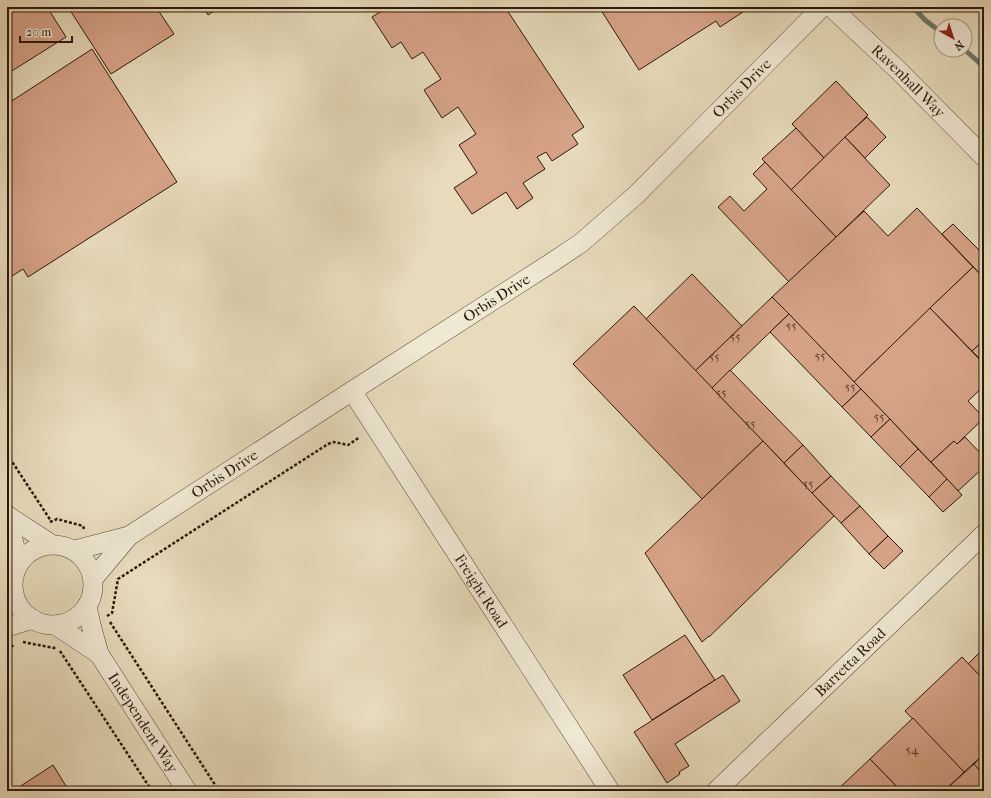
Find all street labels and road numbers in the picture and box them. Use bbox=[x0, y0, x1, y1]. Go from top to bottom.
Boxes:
street label: Ravenhall Way bbox=[868, 41, 950, 122]
street label: Orbis Drive bbox=[709, 54, 775, 122]
street label: Orbis Drive bbox=[460, 270, 534, 326]
street label: Orbis Drive bbox=[188, 445, 262, 502]
street label: Freight Road bbox=[451, 551, 512, 632]
street label: Barretta Road bbox=[811, 624, 890, 700]
street label: Independent Way bbox=[104, 669, 182, 777]

